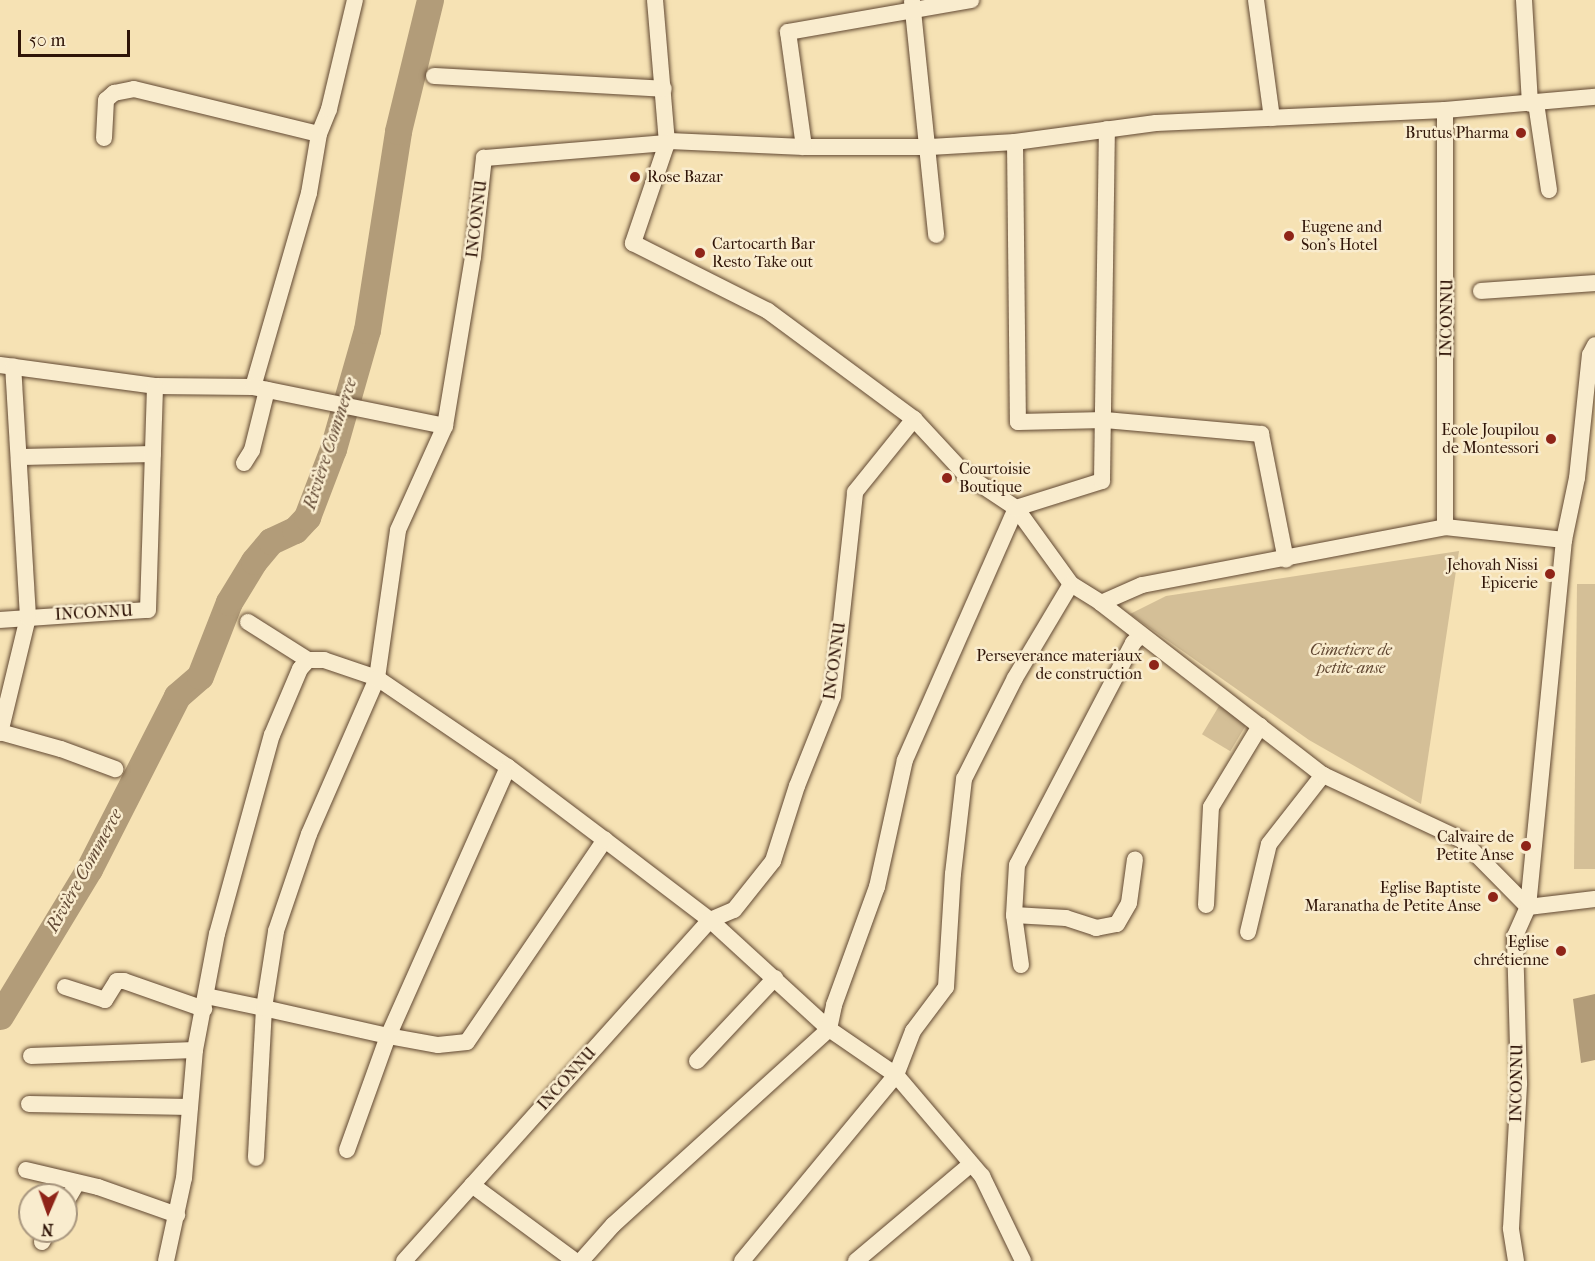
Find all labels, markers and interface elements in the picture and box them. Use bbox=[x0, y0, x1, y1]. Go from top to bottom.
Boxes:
scale bar bbox=[21, 18, 134, 56]
text: 50 m bbox=[29, 30, 65, 51]
place label: Brutus Pharma bbox=[1405, 123, 1509, 143]
marker: Brutus Pharma bbox=[1514, 126, 1528, 140]
place label: Rose Bazar bbox=[647, 167, 723, 187]
marker: Rose Bazar bbox=[628, 170, 642, 184]
street label: INCONNU bbox=[463, 179, 491, 259]
place label: Eugene and Son's Hotel bbox=[1301, 217, 1382, 255]
marker: Eugene and Son's Hotel bbox=[1282, 229, 1296, 243]
place label: Cartocarth Bar Resto Take out bbox=[712, 234, 815, 272]
marker: Cartocarth Bar Resto Take out bbox=[693, 246, 707, 260]
street label: INCONNU bbox=[1437, 279, 1457, 357]
water label: Rivière Commerce bbox=[300, 375, 362, 513]
place label: Ecole Joupilou de Montessori bbox=[1441, 420, 1539, 458]
marker: Ecole Joupilou de Montessori bbox=[1544, 432, 1558, 446]
place label: Courtoisie Boutique bbox=[959, 459, 1031, 497]
marker: Courtoisie Boutique bbox=[940, 471, 954, 485]
place label: Jehovah Nissi Epicerie bbox=[1447, 555, 1538, 593]
marker: Jehovah Nissi Epicerie bbox=[1543, 567, 1557, 581]
street label: INCONNU bbox=[54, 601, 134, 625]
street label: INCONNU bbox=[820, 621, 850, 701]
park label: Cimetiere de petite-anse bbox=[1310, 640, 1392, 678]
place label: Perseverance materiaux de construction bbox=[976, 646, 1142, 684]
marker: Perseverance materiaux de construction bbox=[1147, 658, 1161, 672]
water label: Rivière Commerce bbox=[42, 806, 128, 936]
place label: Calvaire de Petite Anse bbox=[1436, 827, 1514, 865]
marker: Calvaire de Petite Anse bbox=[1519, 839, 1533, 853]
place label: Eglise Baptiste Maranatha de Petite Anse bbox=[1304, 878, 1481, 916]
marker: Eglise Baptiste Maranatha de Petite Anse bbox=[1486, 890, 1500, 904]
place label: Eglise chrétienne bbox=[1474, 932, 1549, 970]
marker: Eglise chrétienne bbox=[1554, 944, 1568, 958]
street label: INCONNU bbox=[534, 1044, 600, 1114]
street label: INCONNU bbox=[1507, 1044, 1527, 1122]
north arrow bbox=[18, 1183, 78, 1243]
text: N bbox=[41, 1220, 54, 1239]

